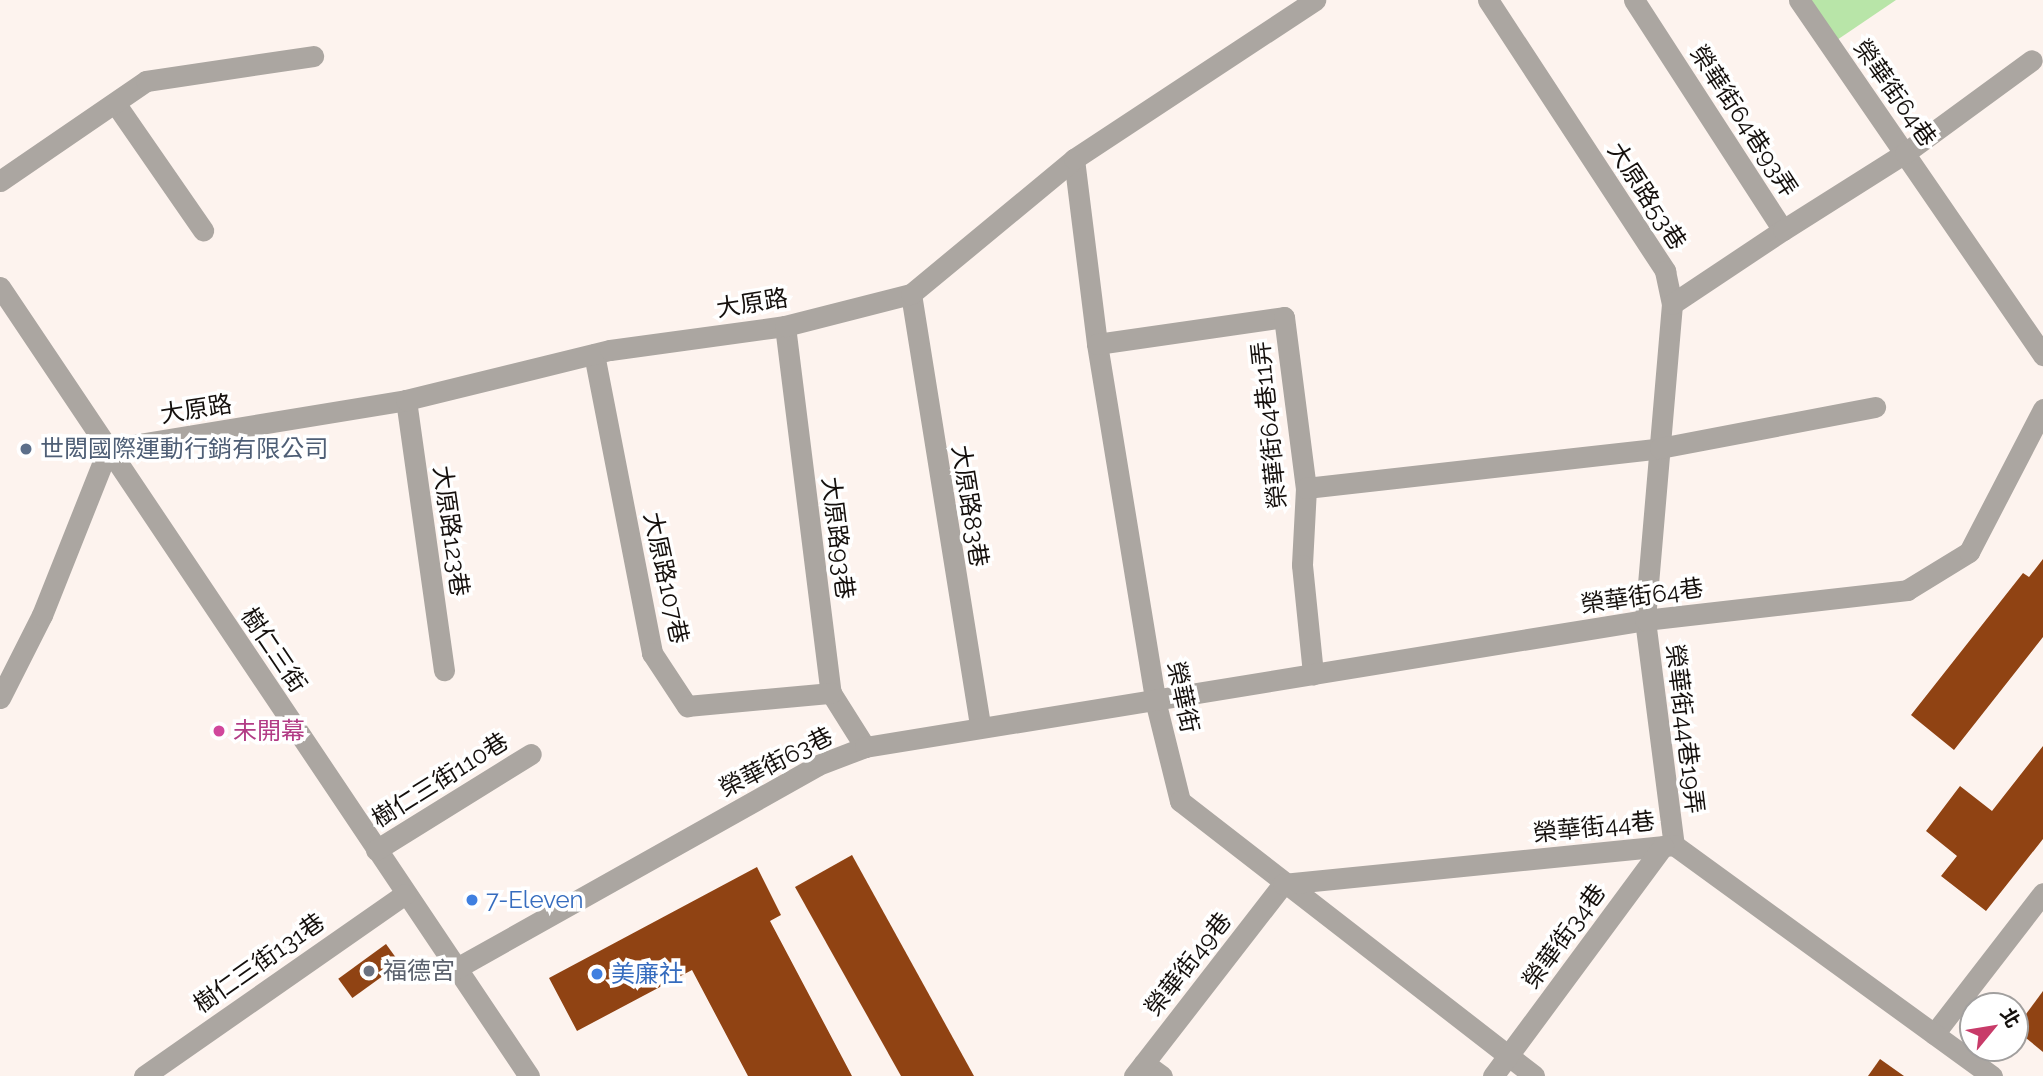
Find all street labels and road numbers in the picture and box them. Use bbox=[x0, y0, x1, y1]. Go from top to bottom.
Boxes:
street label: 榮華街64巷 bbox=[1848, 34, 1942, 152]
street label: 榮華街64巷93弄 bbox=[1684, 40, 1804, 202]
street label: 大原路53巷 bbox=[1602, 137, 1692, 255]
street label: 大原路 bbox=[714, 283, 790, 323]
street label: 榮華街64巷11弄 bbox=[1246, 340, 1292, 510]
street label: 大原路 bbox=[158, 389, 234, 429]
street label: 大原路83巷 bbox=[946, 443, 994, 569]
street label: 大原路123巷 bbox=[428, 464, 474, 598]
street label: 大原路93巷 bbox=[816, 475, 860, 601]
street label: 大原路107巷 bbox=[638, 510, 694, 646]
street label: 榮華街64巷 bbox=[1579, 573, 1705, 619]
street label: 樹仁三街 bbox=[235, 602, 313, 698]
street label: 榮華街44巷19弄 bbox=[1660, 643, 1710, 815]
street label: 榮華街 bbox=[1161, 659, 1205, 735]
street label: 榮華街63巷 bbox=[715, 721, 837, 803]
street label: 樹仁三街110巷 bbox=[367, 727, 513, 833]
street label: 榮華街44巷 bbox=[1532, 806, 1656, 848]
street label: 榮華街34巷 bbox=[1517, 878, 1611, 994]
street label: 樹仁三街131巷 bbox=[188, 907, 330, 1019]
street label: 榮華街49巷 bbox=[1139, 907, 1237, 1021]

